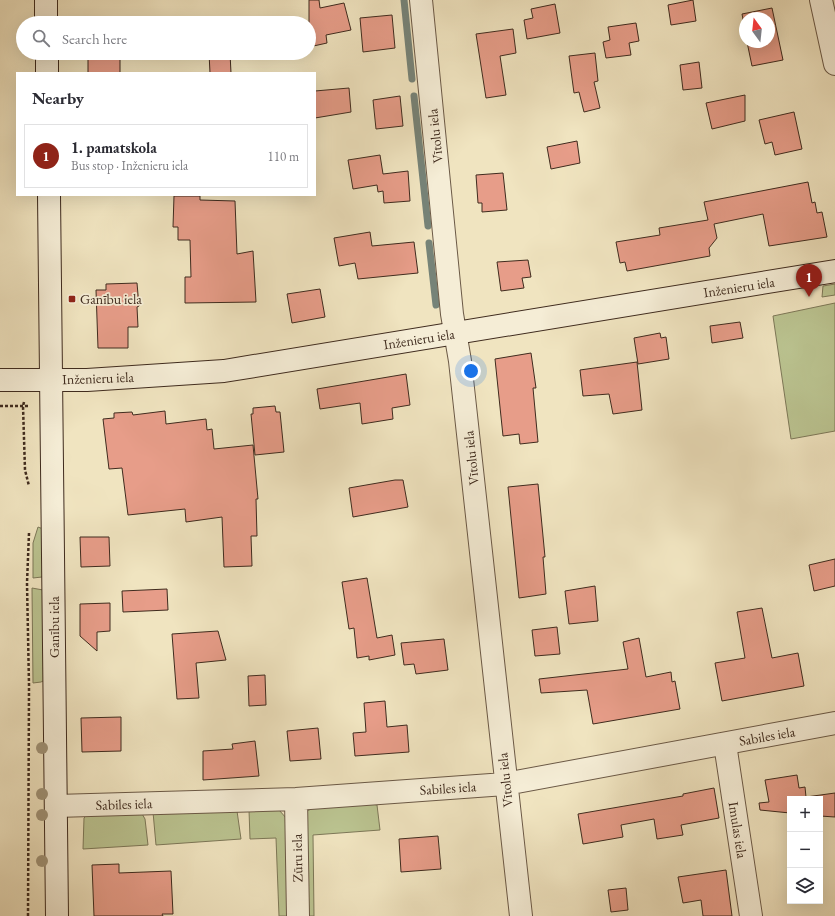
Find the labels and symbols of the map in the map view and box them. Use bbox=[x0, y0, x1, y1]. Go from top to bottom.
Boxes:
north arrow bbox=[739, 12, 775, 48]
street label: Vītolu iela bbox=[423, 107, 447, 164]
pin: 1 bbox=[796, 264, 822, 297]
street label: Inženieru iela bbox=[702, 272, 776, 302]
place label: Ganību iela bbox=[80, 290, 142, 308]
marker: Ganību iela bbox=[67, 294, 77, 304]
street label: Inženieru iela bbox=[382, 324, 456, 354]
your location bbox=[461, 361, 481, 381]
street label: Inženieru iela bbox=[62, 368, 135, 388]
street label: Vītolu iela bbox=[459, 429, 483, 486]
street label: Ganību iela bbox=[45, 596, 63, 658]
street label: Sabiles iela bbox=[738, 722, 797, 750]
street label: Vītolu iela bbox=[493, 751, 517, 808]
street label: Sabiles iela bbox=[419, 777, 477, 799]
street label: Sabiles iela bbox=[95, 794, 153, 814]
street label: Imulas iela bbox=[725, 800, 751, 860]
street label: Zūru iela bbox=[288, 833, 306, 882]

